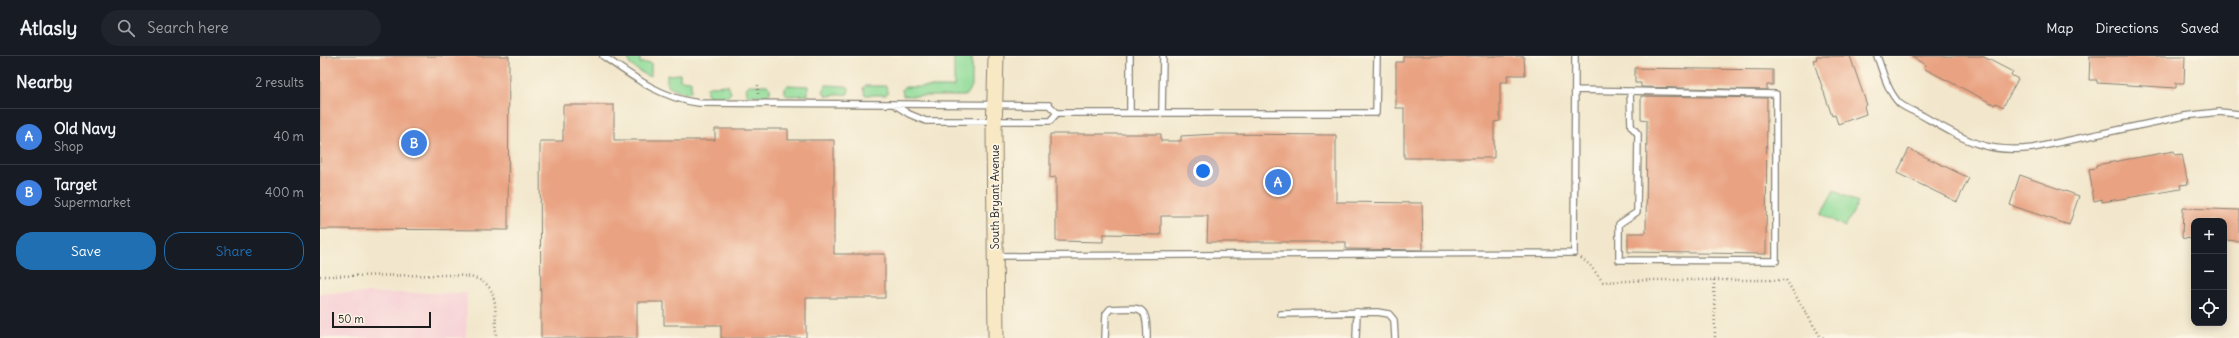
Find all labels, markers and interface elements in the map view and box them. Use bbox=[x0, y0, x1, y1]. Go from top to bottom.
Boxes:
search box bbox=[101, 10, 381, 46]
text: Atlasly bbox=[20, 16, 77, 40]
icon: search bbox=[115, 17, 137, 39]
text: Search here bbox=[147, 18, 229, 37]
text: Map bbox=[2046, 19, 2073, 37]
text: Directions bbox=[2095, 19, 2159, 37]
text: Saved bbox=[2181, 19, 2219, 37]
text: Nearby bbox=[16, 71, 72, 93]
text: 2 results bbox=[255, 74, 304, 91]
text: Old Navy bbox=[54, 119, 116, 138]
text: A bbox=[25, 128, 33, 145]
text: 40 m bbox=[273, 128, 304, 145]
pin: B bbox=[401, 128, 427, 158]
text: Shop bbox=[54, 138, 83, 155]
street label: South Bryant Avenue bbox=[988, 144, 1002, 250]
your location bbox=[1193, 161, 1213, 181]
pin: A bbox=[1265, 167, 1291, 197]
text: Target bbox=[54, 175, 97, 194]
text: B bbox=[25, 184, 33, 201]
text: 400 m bbox=[265, 184, 304, 201]
text: Supermarket bbox=[54, 194, 131, 211]
map controls bbox=[2191, 218, 2227, 326]
button: + bbox=[2191, 218, 2227, 254]
button: Save bbox=[16, 232, 156, 270]
button: Share bbox=[164, 232, 304, 270]
button: − bbox=[2191, 254, 2227, 290]
button: locate bbox=[2191, 290, 2227, 326]
scale bar bbox=[332, 310, 431, 329]
text: 50 m bbox=[338, 312, 364, 326]

